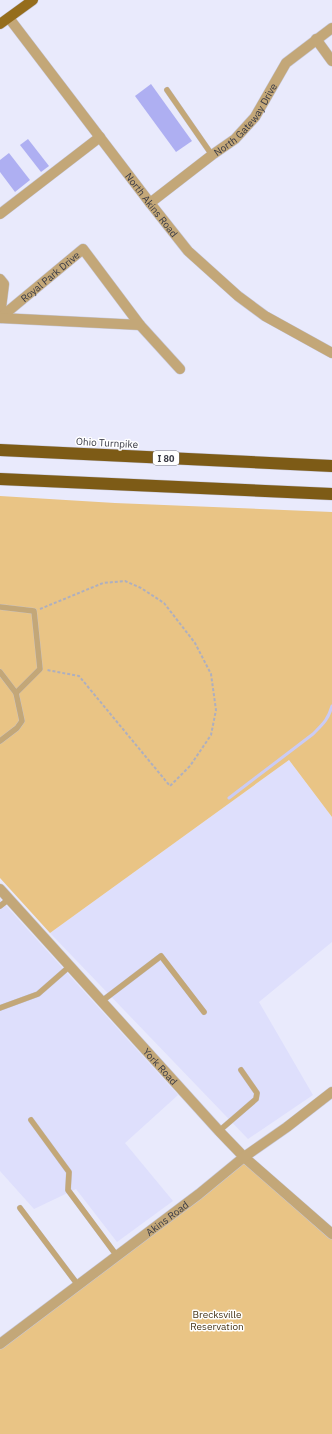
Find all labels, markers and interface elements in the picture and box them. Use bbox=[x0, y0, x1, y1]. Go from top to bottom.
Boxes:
street label: North Gateway Drive bbox=[211, 80, 280, 158]
street label: North Akins Road bbox=[123, 170, 181, 240]
street label: Royal Park Drive bbox=[18, 248, 83, 305]
street label: Ohio Turnpike bbox=[76, 435, 139, 451]
road number: I 80 bbox=[153, 451, 179, 465]
street label: York Road bbox=[140, 1045, 180, 1087]
street label: Akins Road bbox=[143, 1198, 191, 1238]
park label: Brecksville Reservation bbox=[190, 1308, 244, 1333]

